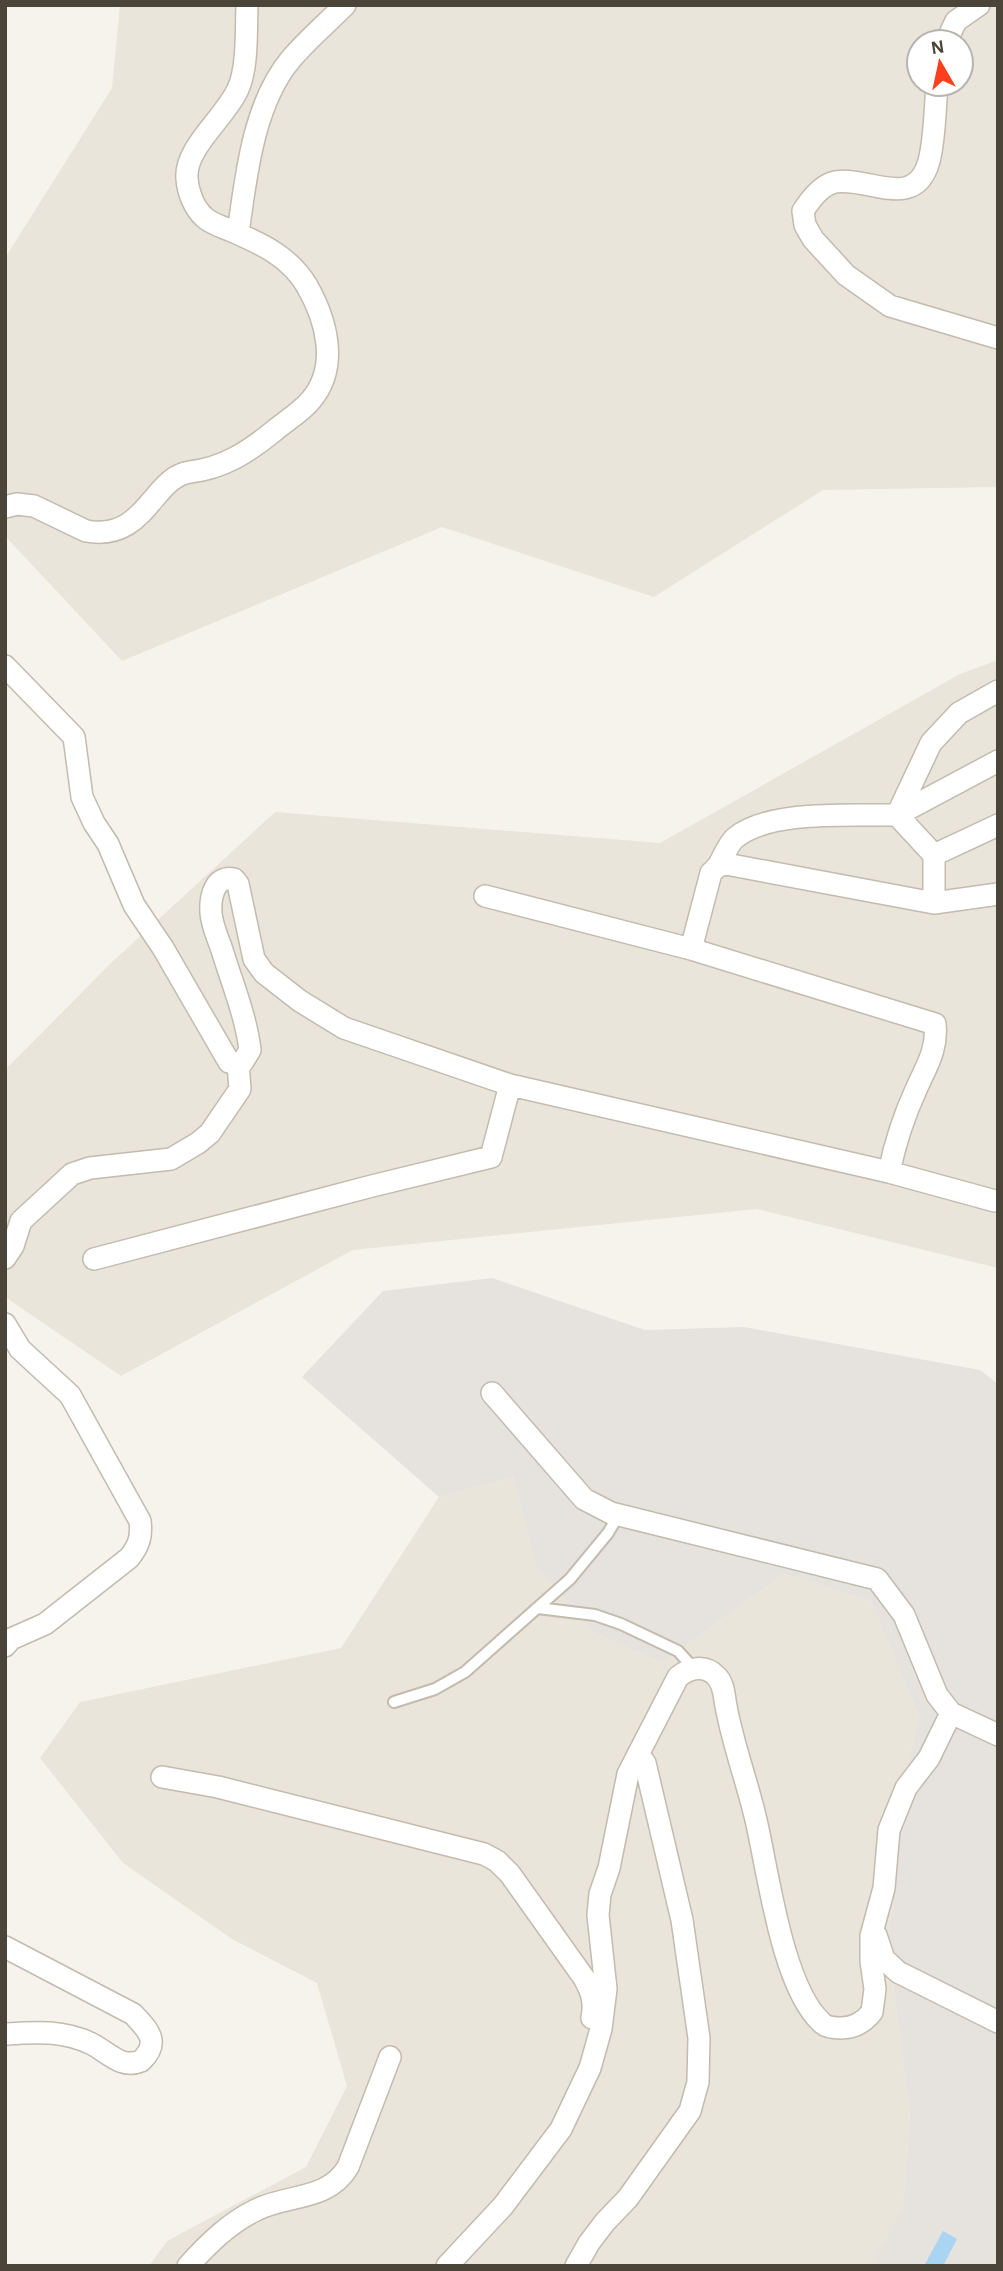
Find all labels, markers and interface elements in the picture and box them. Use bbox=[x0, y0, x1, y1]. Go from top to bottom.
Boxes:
north arrow bbox=[905, 28, 975, 98]
text: N bbox=[930, 37, 946, 58]

